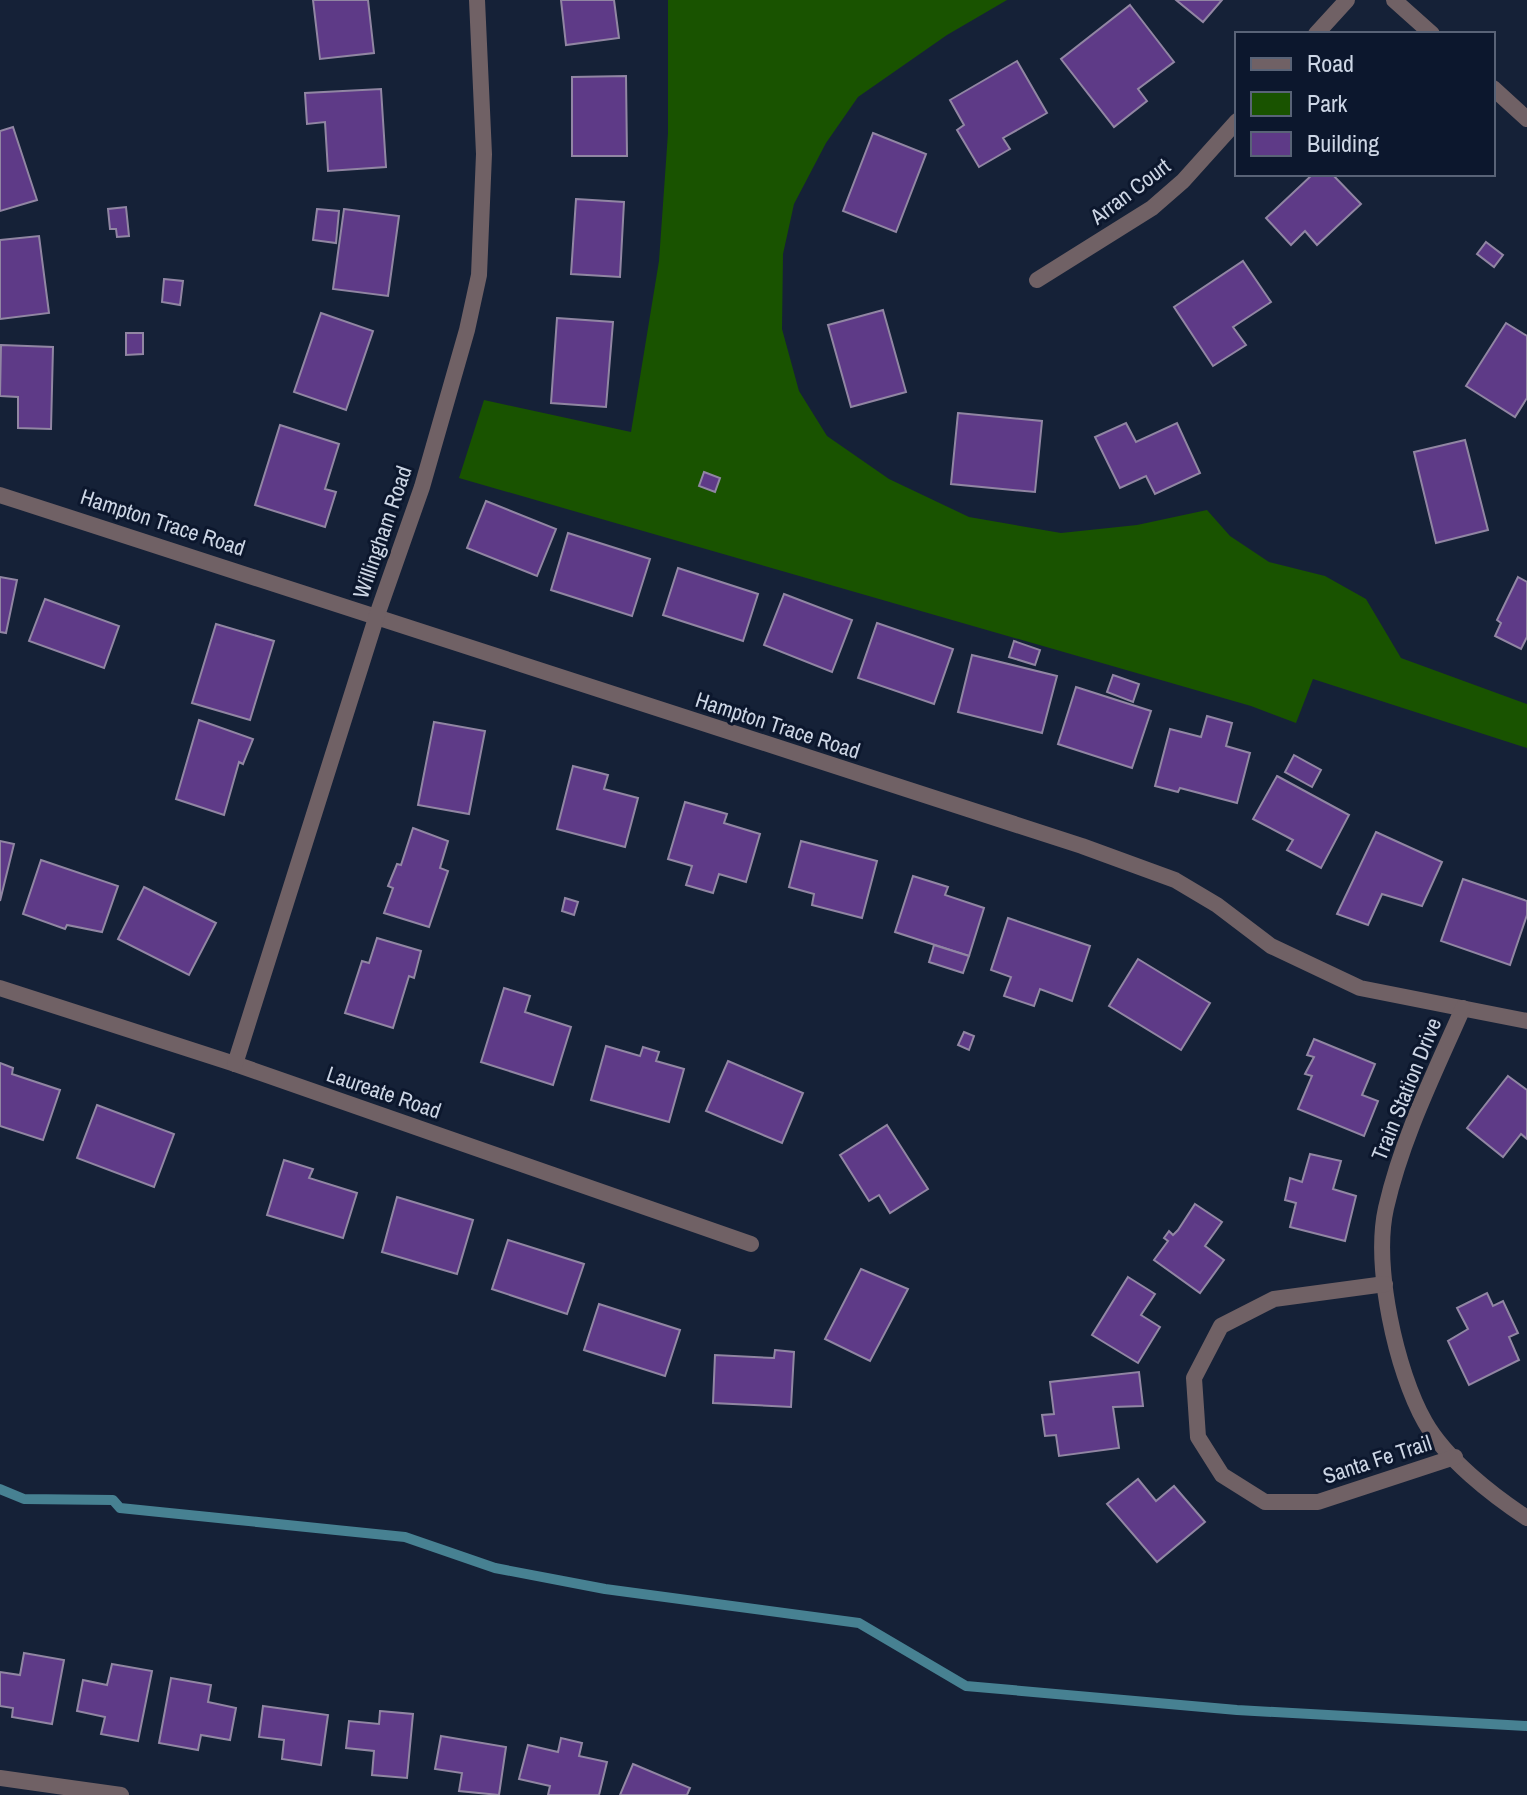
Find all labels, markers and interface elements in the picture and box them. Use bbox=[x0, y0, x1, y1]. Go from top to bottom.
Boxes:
legend bbox=[1235, 32, 1495, 176]
text: Road bbox=[1307, 47, 1354, 79]
text: Park bbox=[1307, 87, 1348, 119]
text: Building bbox=[1307, 127, 1379, 159]
street label: Arran Court bbox=[1083, 151, 1176, 232]
street label: Willingham Road bbox=[345, 462, 419, 602]
street label: Hampton Trace Road bbox=[77, 481, 249, 563]
street label: Hampton Trace Road bbox=[692, 684, 864, 766]
street label: Train Station Drive bbox=[1364, 1013, 1448, 1165]
street label: Laureate Road bbox=[323, 1058, 445, 1126]
street label: Santa Fe Trail bbox=[1319, 1427, 1435, 1491]

